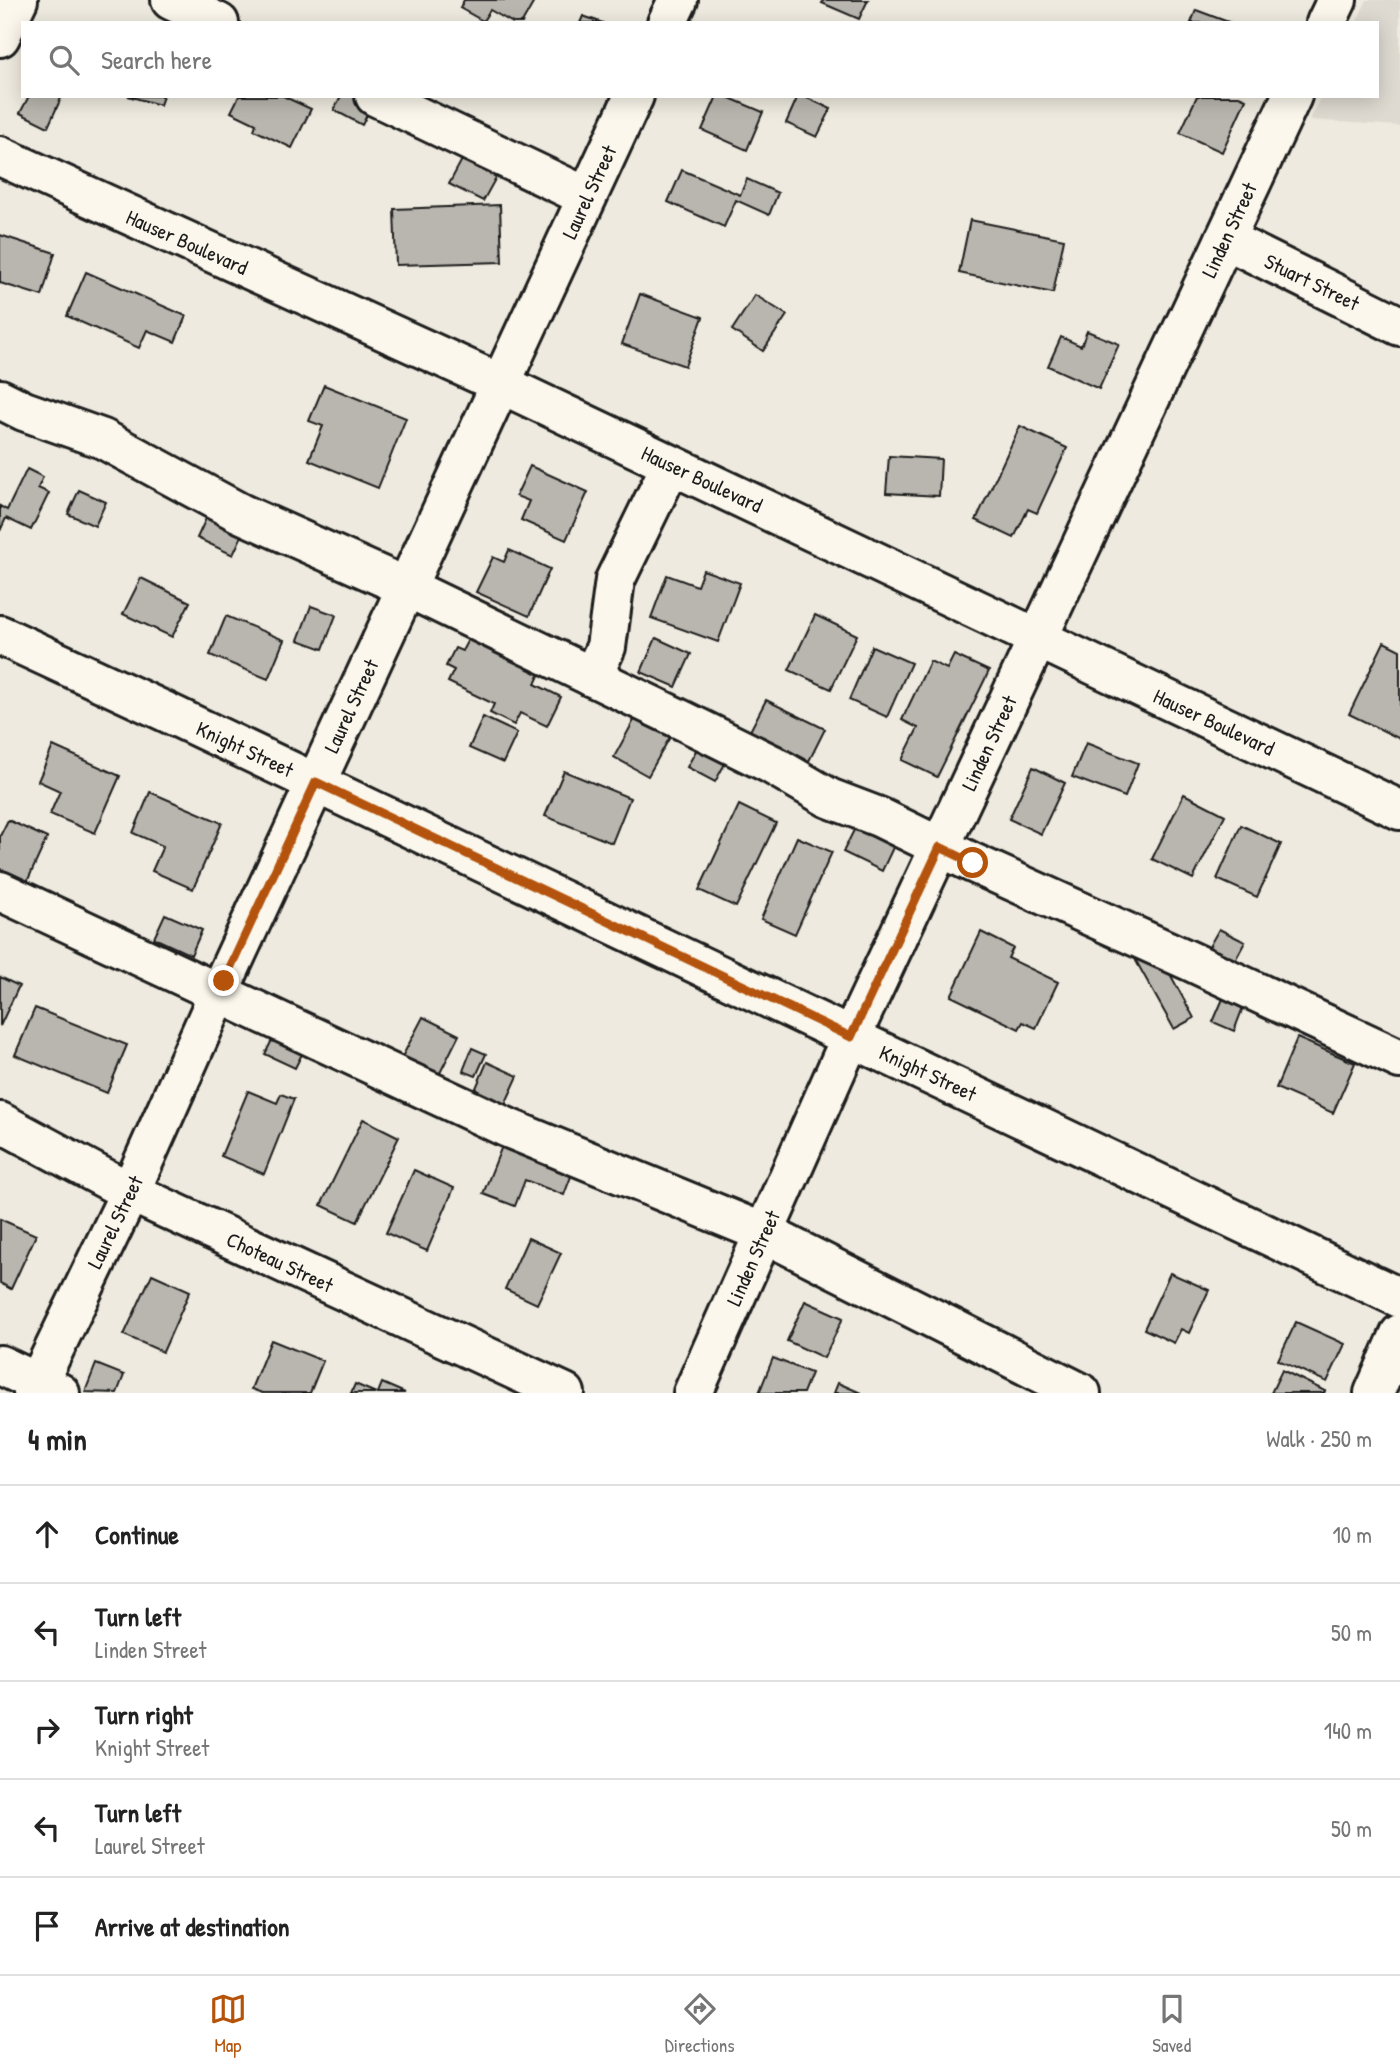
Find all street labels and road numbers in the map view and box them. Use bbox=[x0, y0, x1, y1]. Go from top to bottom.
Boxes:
street label: Laurel Street bbox=[555, 140, 624, 244]
street label: Linden Street bbox=[1194, 177, 1264, 282]
street label: Hauser Boulevard bbox=[122, 202, 252, 282]
street label: Stuart Street bbox=[1260, 246, 1365, 318]
street label: Hauser Boulevard bbox=[637, 438, 767, 520]
street label: Laurel Street bbox=[317, 654, 386, 758]
street label: Hauser Boulevard bbox=[1149, 681, 1279, 763]
street label: Linden Street bbox=[954, 690, 1024, 795]
street label: Knight Street bbox=[192, 714, 299, 785]
street label: Knight Street bbox=[875, 1038, 982, 1109]
street label: Laurel Street bbox=[80, 1170, 150, 1273]
street label: Linden Street bbox=[719, 1205, 787, 1310]
street label: Choteau Street bbox=[222, 1225, 339, 1300]

